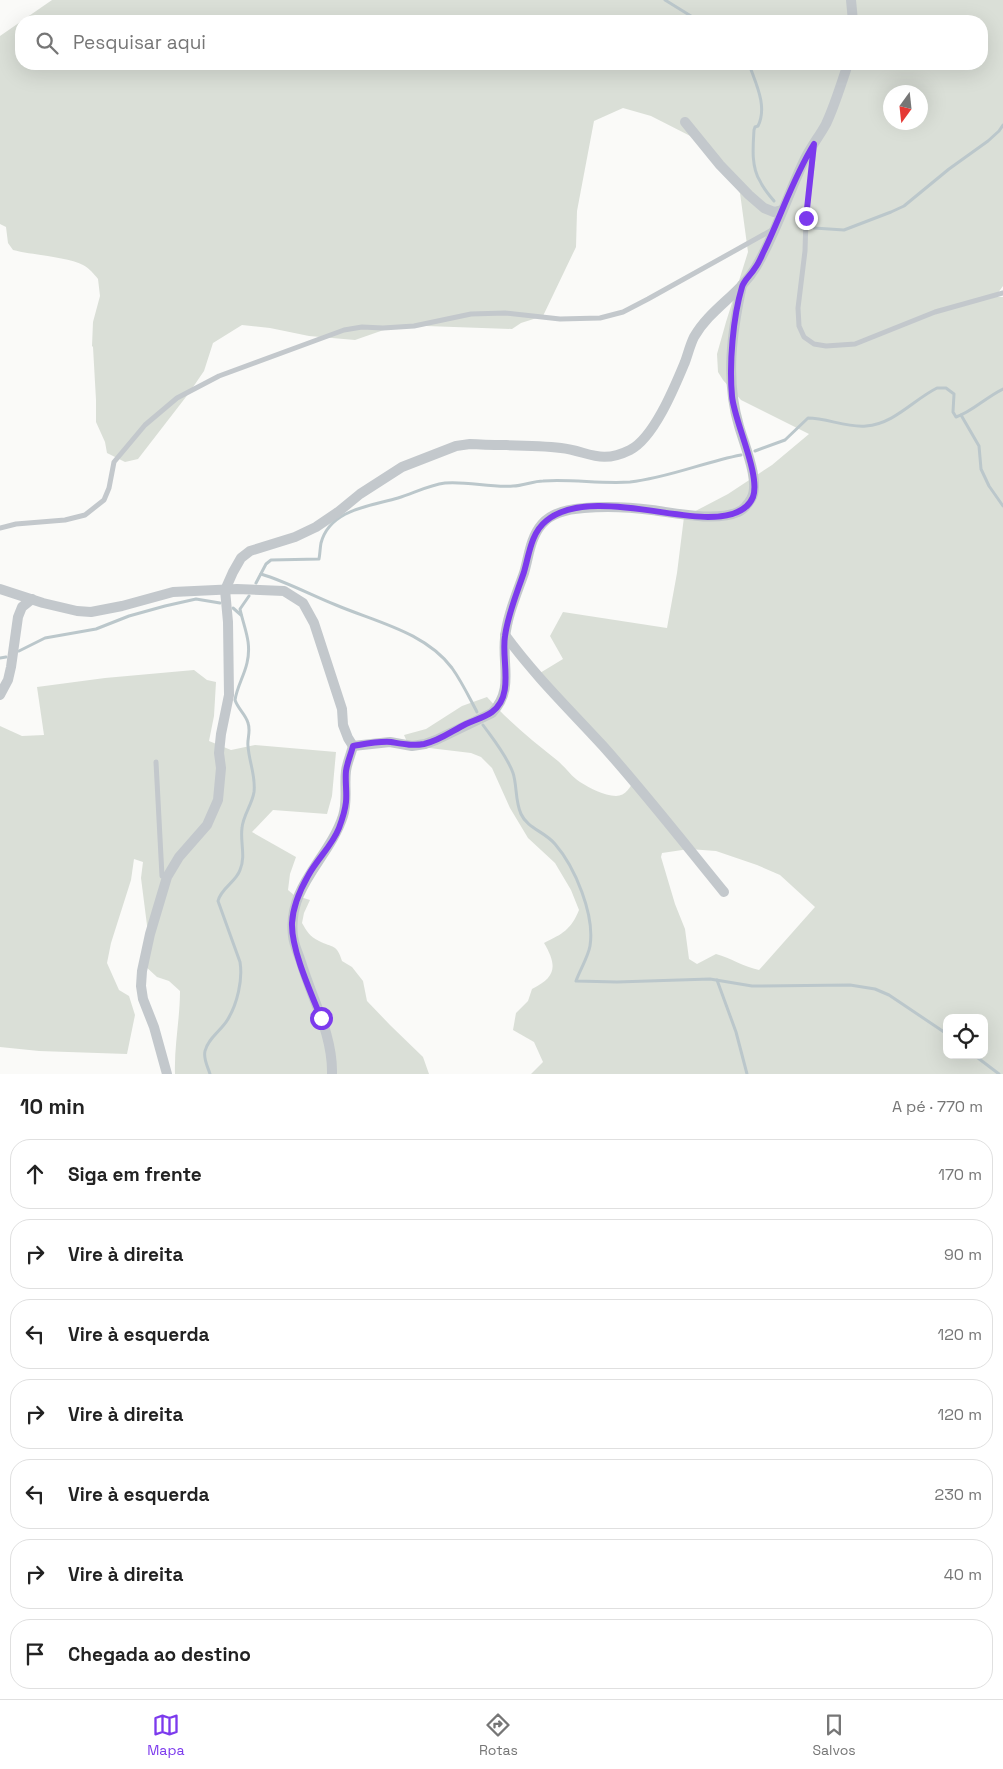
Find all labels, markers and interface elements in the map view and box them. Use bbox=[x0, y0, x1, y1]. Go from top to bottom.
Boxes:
search box bbox=[15, 15, 988, 70]
icon: search bbox=[33, 29, 61, 57]
text: Pesquisar aqui bbox=[73, 30, 206, 55]
north arrow bbox=[883, 85, 928, 130]
route end bbox=[795, 207, 818, 230]
route start bbox=[310, 1007, 333, 1030]
map controls bbox=[943, 1014, 988, 1059]
button: locate bbox=[943, 1014, 988, 1059]
text: 10 min bbox=[20, 1093, 85, 1120]
text: A pé · 770 m bbox=[892, 1096, 983, 1117]
icon: ahead bbox=[21, 1160, 49, 1188]
text: Siga em frente bbox=[68, 1162, 202, 1187]
text: 170 m bbox=[938, 1164, 982, 1185]
icon: right bbox=[21, 1240, 49, 1268]
text: Vire à direita bbox=[68, 1242, 184, 1267]
text: 90 m bbox=[944, 1244, 982, 1265]
icon: left bbox=[21, 1320, 49, 1348]
text: Vire à esquerda bbox=[68, 1322, 210, 1347]
text: 120 m bbox=[938, 1324, 982, 1345]
icon: right bbox=[21, 1400, 49, 1428]
text: Vire à direita bbox=[68, 1402, 184, 1427]
text: 120 m bbox=[938, 1404, 982, 1425]
icon: left bbox=[21, 1480, 49, 1508]
text: Vire à esquerda bbox=[68, 1482, 210, 1507]
text: 230 m bbox=[935, 1484, 982, 1505]
icon: right bbox=[21, 1560, 49, 1588]
text: Vire à direita bbox=[68, 1562, 184, 1587]
text: 40 m bbox=[944, 1564, 982, 1585]
icon: arrive bbox=[21, 1640, 49, 1668]
text: Chegada ao destino bbox=[68, 1642, 251, 1667]
tab: Mapa bbox=[147, 1711, 184, 1759]
tab: Rotas bbox=[479, 1711, 518, 1759]
tab: Salvos bbox=[812, 1711, 856, 1759]

